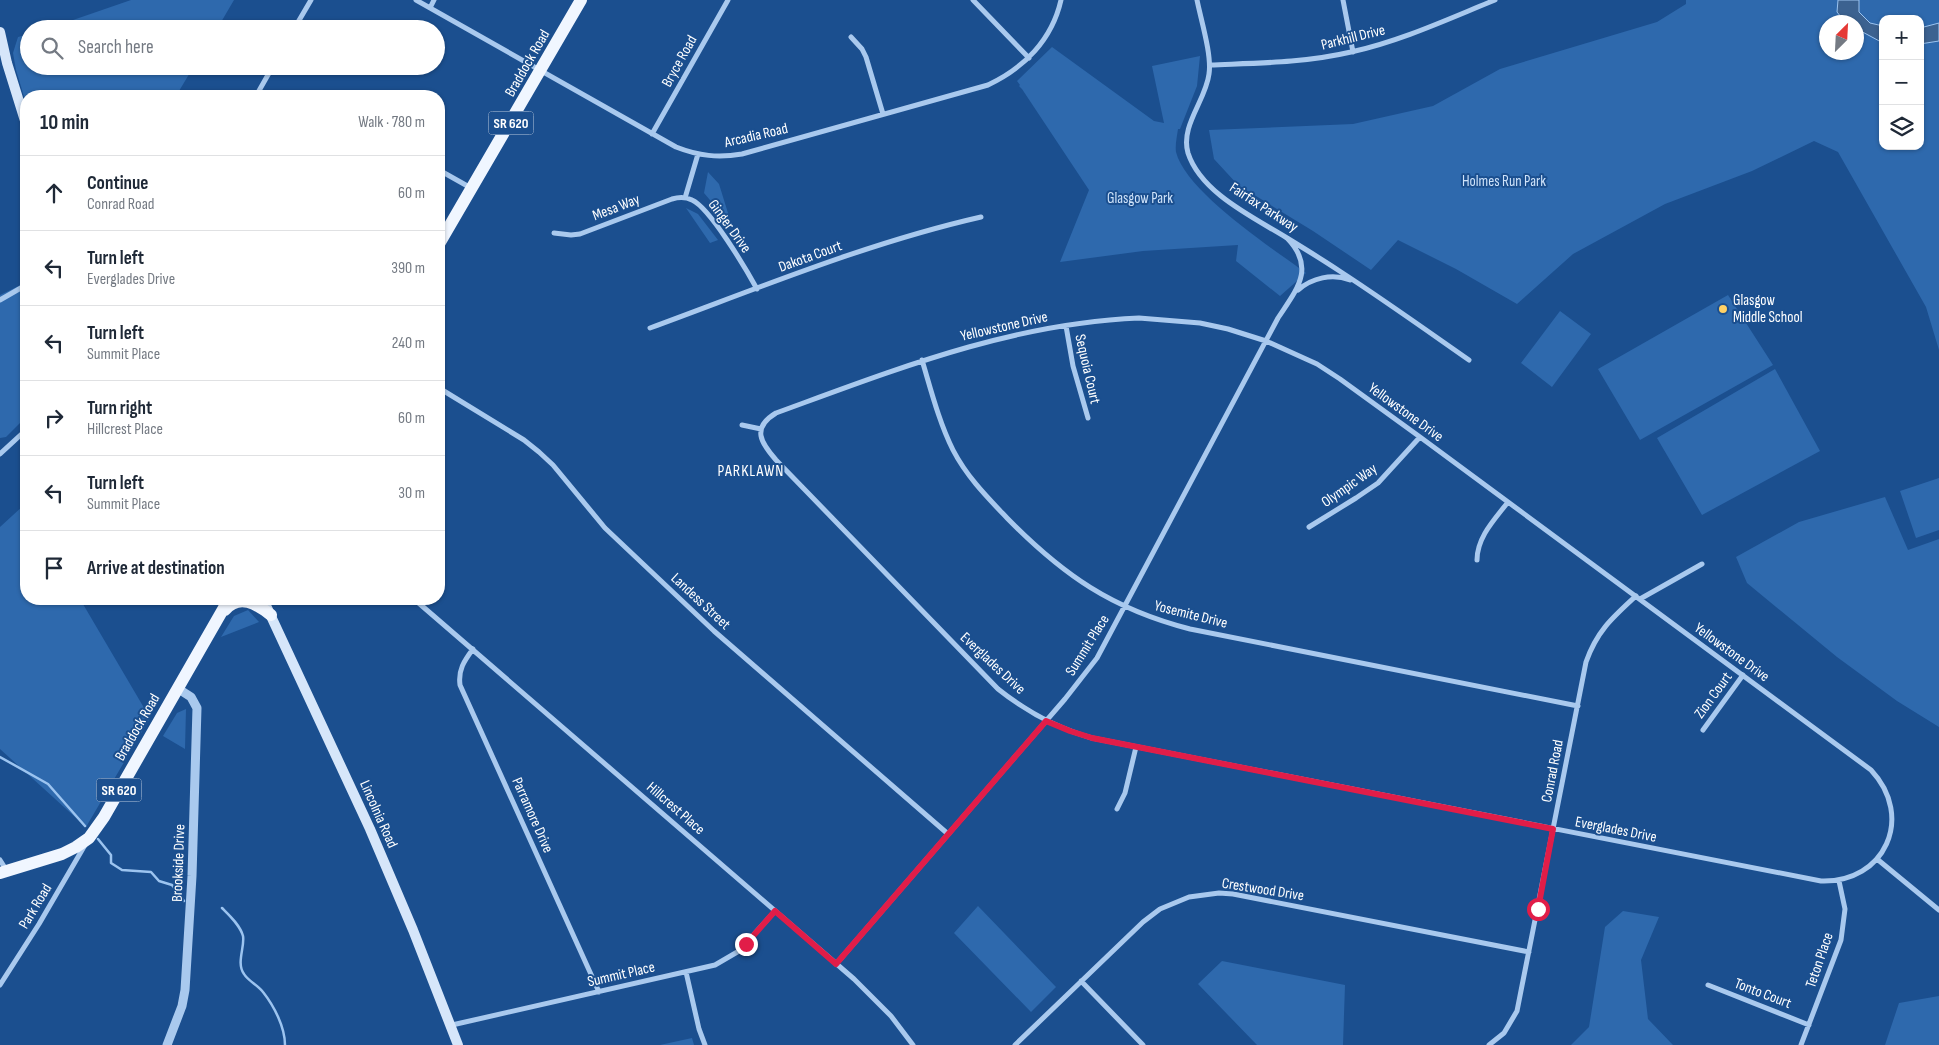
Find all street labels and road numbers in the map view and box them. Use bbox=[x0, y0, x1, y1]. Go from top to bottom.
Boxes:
street label: Parkhill Drive bbox=[1319, 20, 1387, 55]
street label: Braddock Road bbox=[501, 26, 554, 100]
street label: Bryce Road bbox=[658, 32, 701, 90]
road number: SR 620 bbox=[488, 112, 534, 134]
street label: Arcadia Road bbox=[722, 119, 790, 152]
street label: Fairfax Parkway bbox=[1226, 178, 1302, 237]
street label: Mesa Way bbox=[590, 190, 643, 225]
street label: Ginger Drive bbox=[704, 196, 755, 257]
street label: Dakota Court bbox=[776, 236, 845, 277]
street label: Yellowstone Drive bbox=[959, 307, 1050, 346]
street label: Sequoia Court bbox=[1070, 332, 1105, 406]
street label: Yellowstone Drive bbox=[1364, 379, 1447, 446]
street label: Olympic Way bbox=[1318, 459, 1381, 511]
street label: Landess Street bbox=[667, 569, 735, 634]
street label: Yosemite Drive bbox=[1152, 596, 1229, 633]
street label: Summit Place bbox=[1061, 611, 1114, 679]
street label: Yellowstone Drive bbox=[1690, 619, 1773, 686]
street label: Everglades Drive bbox=[956, 628, 1029, 698]
street label: Zion Court bbox=[1690, 668, 1737, 722]
street label: Braddock Road bbox=[111, 690, 164, 764]
street label: Conrad Road bbox=[1537, 738, 1568, 804]
street label: Parramore Drive bbox=[507, 775, 558, 856]
street label: Lincolnia Road bbox=[355, 777, 402, 851]
road number: SR 620 bbox=[96, 778, 142, 802]
street label: Hillcrest Place bbox=[643, 778, 709, 839]
street label: Everglades Drive bbox=[1574, 812, 1658, 847]
street label: Brookside Drive bbox=[168, 824, 189, 902]
street label: Crestwood Drive bbox=[1220, 874, 1305, 905]
street label: Park Road bbox=[15, 880, 56, 932]
street label: Teton Place bbox=[1801, 930, 1838, 990]
street label: Summit Place bbox=[586, 958, 657, 991]
street label: Tonto Court bbox=[1732, 974, 1794, 1013]

